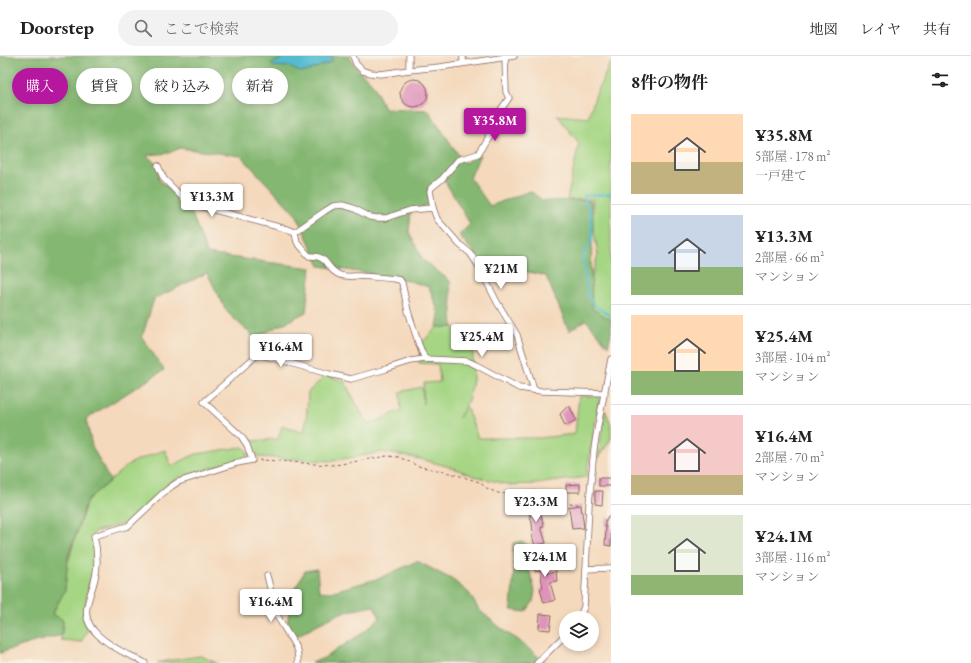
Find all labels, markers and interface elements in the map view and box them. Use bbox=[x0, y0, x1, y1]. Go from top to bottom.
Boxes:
search box bbox=[118, 10, 398, 46]
text: Doorstep bbox=[20, 15, 94, 40]
icon: search bbox=[132, 17, 154, 39]
text: ここで検索 bbox=[164, 19, 239, 38]
text: 地図 bbox=[810, 20, 838, 38]
text: レイヤ bbox=[860, 20, 901, 38]
text: 共有 bbox=[923, 20, 951, 38]
chip: 購入 bbox=[12, 68, 68, 104]
chip: 賃貸 bbox=[76, 68, 132, 104]
chip: 絞り込み bbox=[140, 68, 224, 104]
chip: 新着 bbox=[232, 68, 288, 104]
icon: filters bbox=[929, 69, 951, 91]
text: 8件の物件 bbox=[631, 71, 708, 93]
pin: ¥35.8M bbox=[462, 108, 528, 142]
text: ¥35.8M bbox=[473, 112, 517, 129]
text: ¥35.8M bbox=[755, 124, 813, 146]
icon: home bbox=[663, 130, 711, 178]
text: 5部屋 · 178 m² bbox=[755, 148, 830, 165]
text: 一戸建て bbox=[755, 167, 807, 184]
pin: ¥13.3M bbox=[179, 184, 245, 218]
text: ¥13.3M bbox=[190, 188, 234, 205]
text: ¥13.3M bbox=[755, 225, 813, 247]
icon: home bbox=[663, 231, 711, 279]
text: 2部屋 · 66 m² bbox=[755, 249, 824, 266]
pin: ¥21M bbox=[477, 256, 525, 290]
text: ¥21M bbox=[484, 260, 518, 277]
text: マンション bbox=[755, 268, 819, 285]
pin: ¥25.4M bbox=[449, 324, 515, 358]
text: ¥25.4M bbox=[755, 325, 813, 347]
text: ¥25.4M bbox=[460, 328, 504, 345]
icon: home bbox=[663, 331, 711, 379]
pin: ¥16.4M bbox=[248, 334, 314, 368]
text: ¥16.4M bbox=[259, 338, 303, 355]
text: 3部屋 · 104 m² bbox=[755, 349, 830, 366]
text: マンション bbox=[755, 368, 819, 385]
text: ¥16.4M bbox=[755, 425, 813, 447]
icon: home bbox=[663, 431, 711, 479]
text: 2部屋 · 70 m² bbox=[755, 449, 824, 466]
text: マンション bbox=[755, 468, 819, 485]
pin: ¥23.3M bbox=[503, 489, 569, 523]
text: ¥23.3M bbox=[514, 493, 558, 510]
text: ¥24.1M bbox=[755, 525, 813, 547]
icon: home bbox=[663, 531, 711, 579]
pin: ¥24.1M bbox=[512, 544, 578, 578]
text: ¥24.1M bbox=[523, 548, 567, 565]
text: 3部屋 · 116 m² bbox=[755, 549, 830, 566]
text: マンション bbox=[755, 568, 819, 585]
pin: ¥16.4M bbox=[238, 589, 304, 623]
text: ¥16.4M bbox=[249, 593, 293, 610]
map controls bbox=[559, 611, 599, 651]
button: layers bbox=[559, 611, 599, 651]

